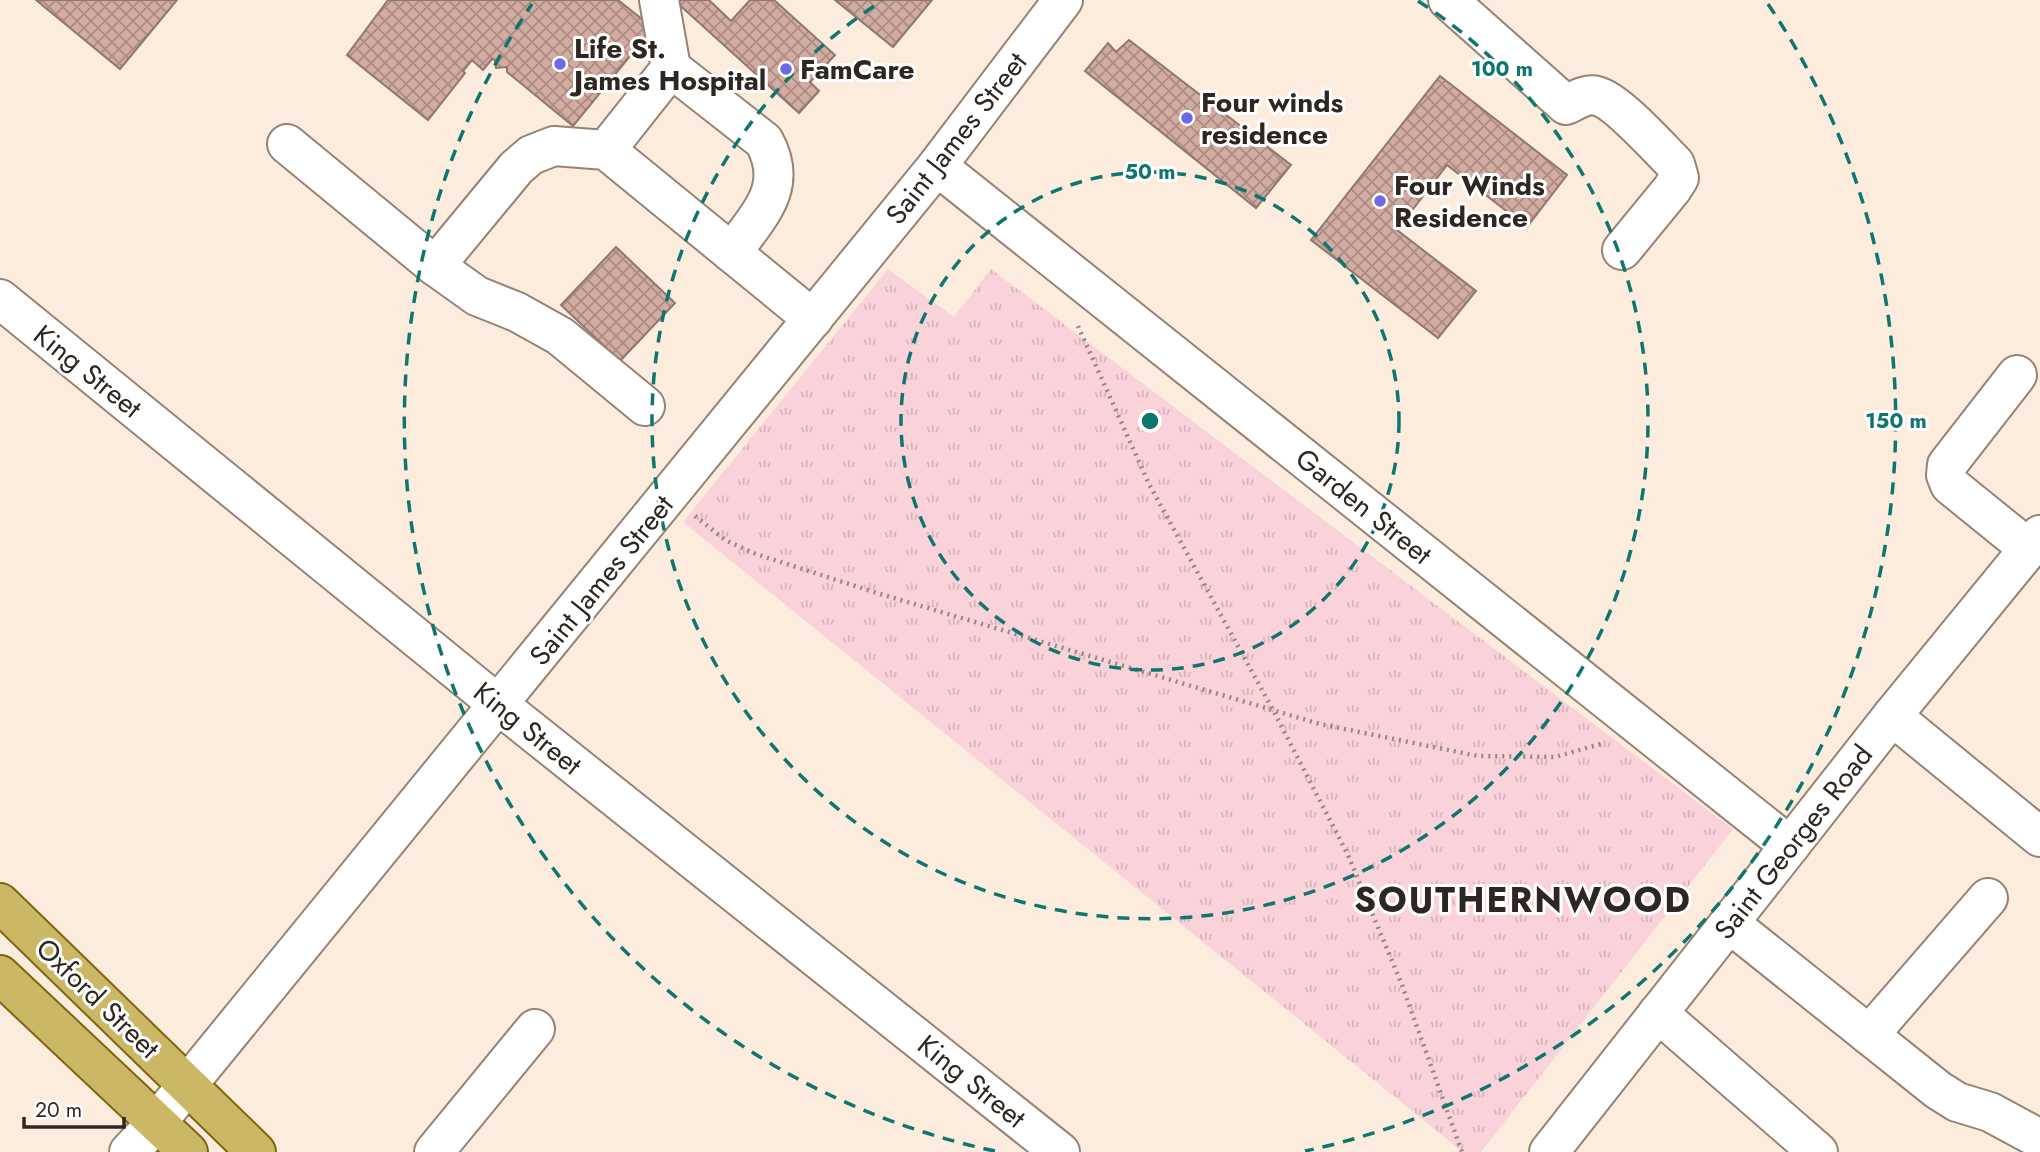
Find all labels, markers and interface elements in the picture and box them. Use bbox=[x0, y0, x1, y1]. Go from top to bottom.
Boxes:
place label: Life St. James Hospital bbox=[569, 28, 766, 101]
street label: Saint James Street bbox=[876, 43, 1037, 233]
place label: FamCare bbox=[800, 49, 915, 90]
text: 100 m bbox=[1471, 54, 1533, 84]
marker: Life St. James Hospital bbox=[552, 56, 568, 72]
marker: FamCare bbox=[778, 61, 794, 77]
place label: Four winds residence bbox=[1201, 82, 1344, 155]
marker: Four winds residence bbox=[1179, 110, 1195, 126]
text: 50 m bbox=[1125, 157, 1175, 187]
place label: Four Winds Residence bbox=[1394, 165, 1545, 238]
marker: Four Winds Residence bbox=[1372, 193, 1388, 209]
street label: King Street bbox=[25, 315, 151, 428]
text: 150 m bbox=[1865, 406, 1927, 436]
centre of rings bbox=[1138, 409, 1162, 433]
street label: Garden Street bbox=[1287, 439, 1441, 574]
street label: Saint James Street bbox=[520, 486, 683, 674]
street label: King Street bbox=[465, 672, 591, 785]
street label: Saint Georges Road bbox=[1704, 736, 1882, 948]
district label: SOUTHERNWOOD bbox=[1354, 875, 1692, 925]
street label: Oxford Street bbox=[27, 929, 169, 1068]
street label: King Street bbox=[909, 1025, 1035, 1138]
scale bar bbox=[24, 1086, 124, 1130]
text: 20 m bbox=[35, 1095, 82, 1125]

